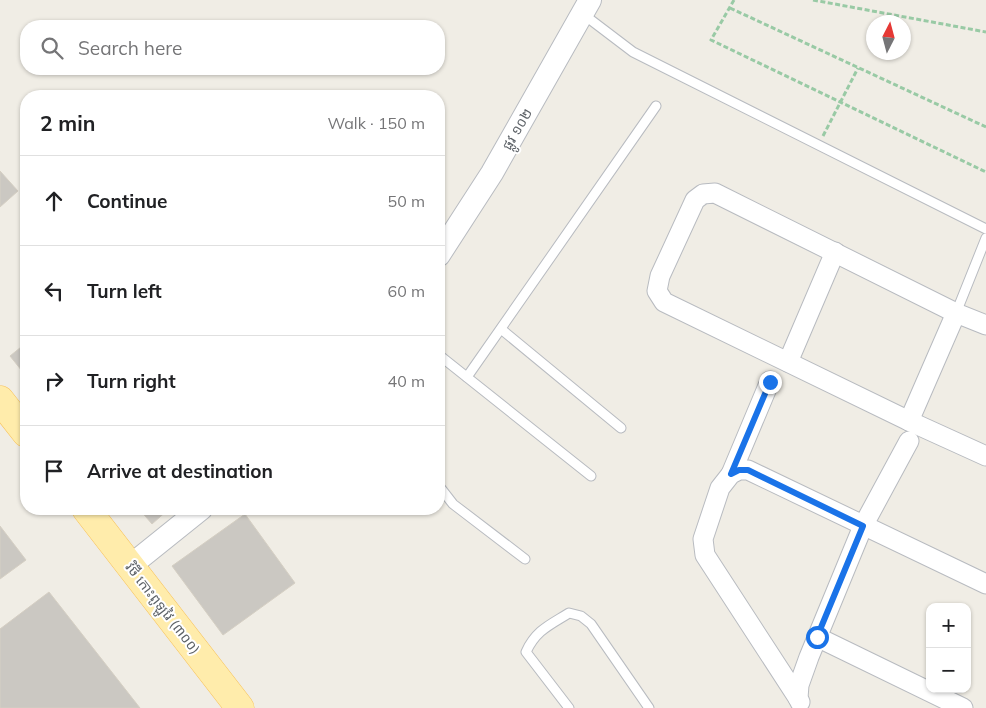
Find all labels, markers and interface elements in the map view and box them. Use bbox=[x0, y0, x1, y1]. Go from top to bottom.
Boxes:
north arrow bbox=[866, 15, 911, 60]
search box bbox=[20, 20, 445, 75]
icon: search bbox=[38, 34, 66, 62]
text: Search here bbox=[78, 36, 182, 60]
street label: ផ្លូវ ១០២ bbox=[498, 105, 539, 155]
text: 2 min bbox=[40, 110, 95, 136]
text: Walk · 150 m bbox=[327, 113, 425, 133]
icon: ahead bbox=[40, 187, 68, 215]
text: Continue bbox=[87, 189, 167, 213]
text: 50 m bbox=[388, 191, 425, 211]
icon: left bbox=[40, 277, 68, 305]
text: Turn left bbox=[87, 279, 162, 303]
text: 60 m bbox=[388, 281, 425, 301]
icon: right bbox=[40, 367, 68, 395]
text: Turn right bbox=[87, 369, 176, 393]
text: 40 m bbox=[388, 371, 425, 391]
route end bbox=[759, 371, 782, 394]
icon: arrive bbox=[40, 457, 68, 485]
text: Arrive at destination bbox=[87, 459, 273, 483]
street label: វិថី កោះពូឡូវៃ (៣០០) bbox=[119, 558, 204, 659]
map controls bbox=[926, 603, 971, 693]
button: + bbox=[926, 603, 971, 648]
route start bbox=[806, 626, 829, 649]
button: − bbox=[926, 648, 971, 693]

